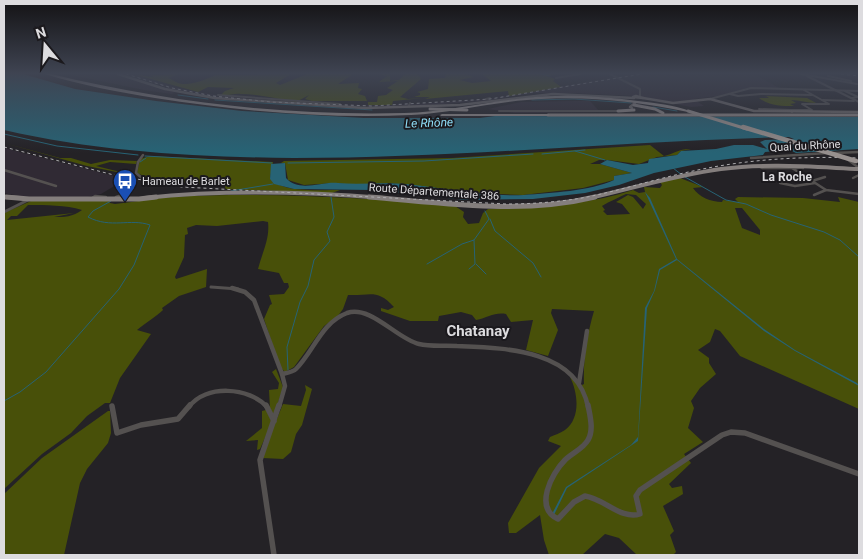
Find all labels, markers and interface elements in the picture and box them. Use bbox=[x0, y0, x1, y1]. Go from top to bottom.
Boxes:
north arrow bbox=[20, 20, 70, 70]
text: N bbox=[34, 23, 48, 42]
water label: Le Rhône bbox=[405, 115, 453, 131]
street label: Quai du Rhône bbox=[769, 138, 841, 154]
bus stop icon: Hameau de Barlet bbox=[112, 168, 138, 202]
district label: La Roche bbox=[762, 170, 812, 184]
place label: Hameau de Barlet bbox=[142, 175, 230, 188]
street label: Route Départementale 386 bbox=[368, 181, 500, 203]
district label: Chatanay bbox=[446, 322, 510, 340]

